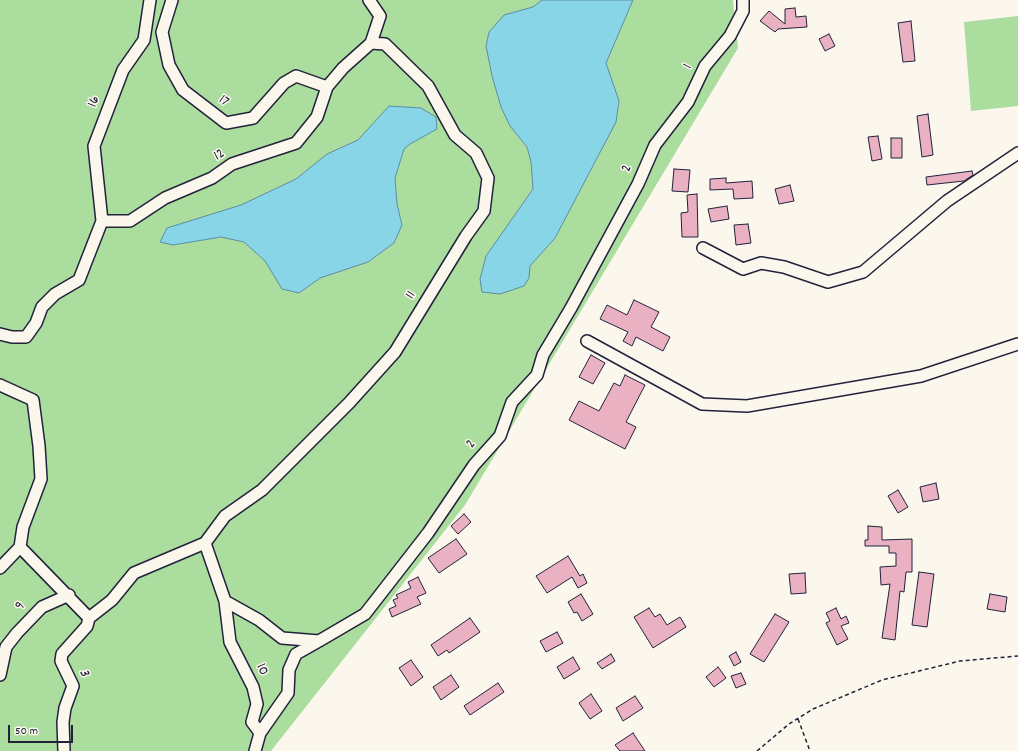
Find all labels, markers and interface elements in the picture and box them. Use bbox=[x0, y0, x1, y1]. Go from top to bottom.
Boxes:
street label: 1 bbox=[680, 62, 698, 72]
street label: 17 bbox=[214, 92, 232, 112]
street label: 16 bbox=[85, 94, 105, 110]
street label: 12 bbox=[211, 146, 229, 166]
street label: 2 bbox=[618, 162, 638, 176]
street label: 11 bbox=[403, 288, 421, 304]
street label: 2 bbox=[463, 437, 481, 453]
street label: 9 bbox=[12, 598, 30, 616]
street label: 10 bbox=[250, 661, 272, 679]
street label: 3 bbox=[73, 668, 93, 680]
scale bar bbox=[10, 717, 75, 743]
text: 50 m bbox=[15, 723, 38, 740]

